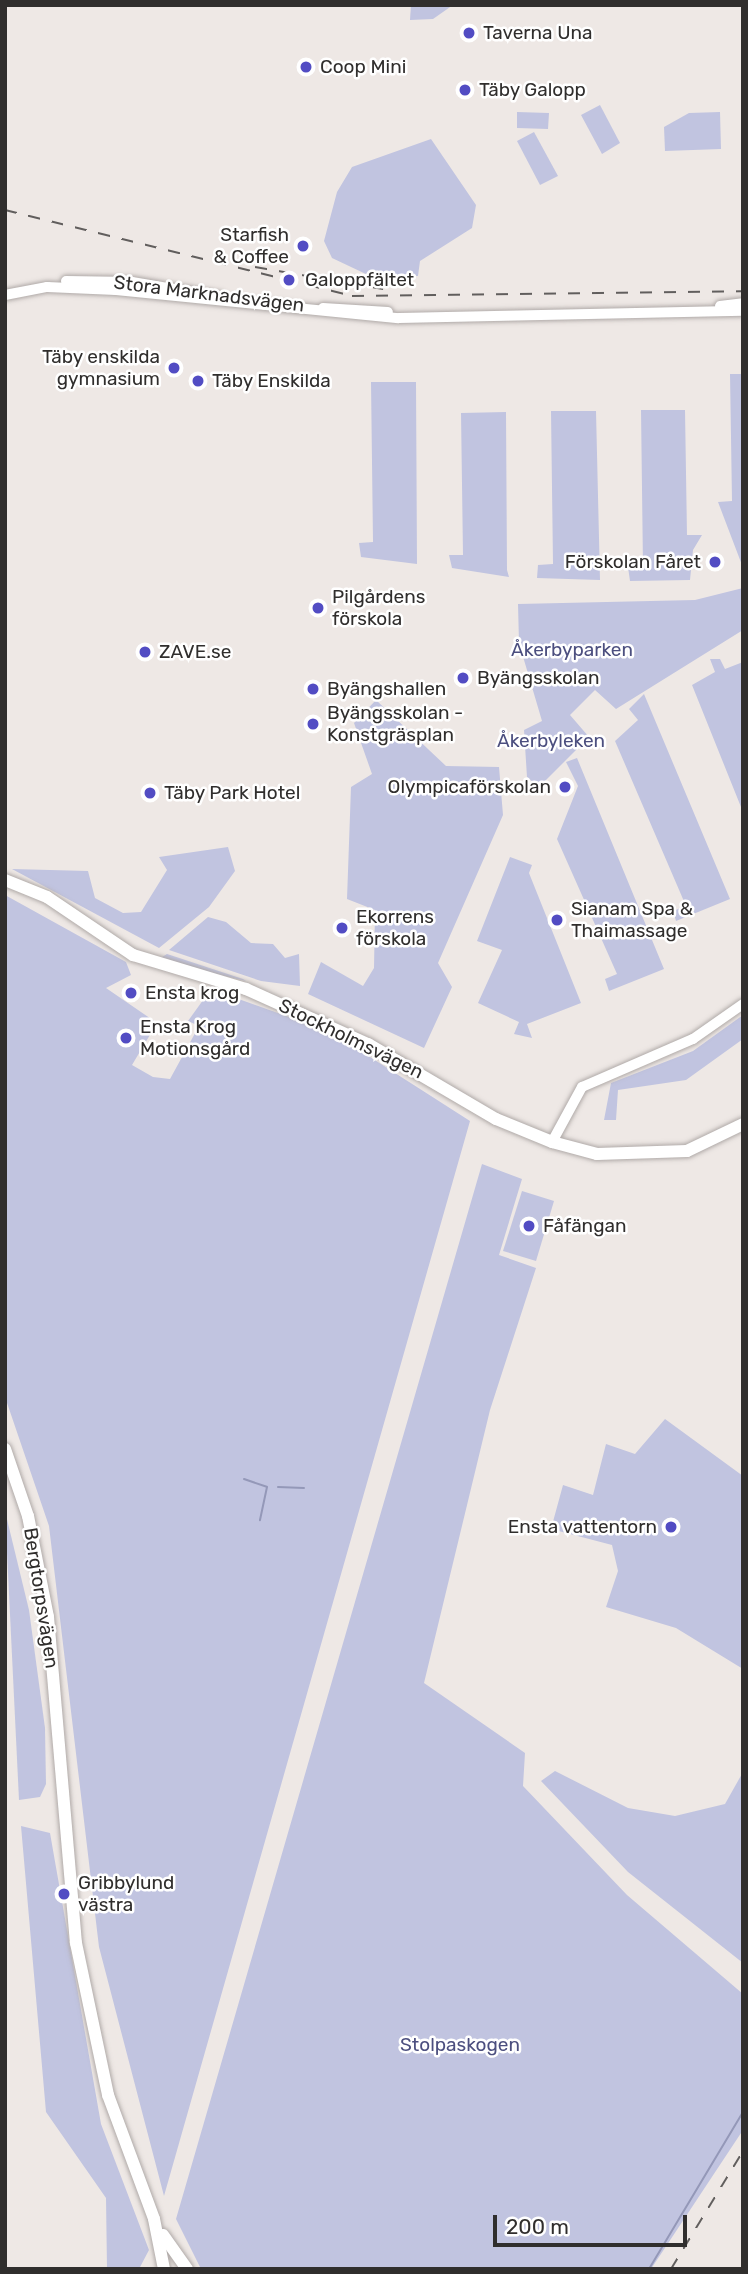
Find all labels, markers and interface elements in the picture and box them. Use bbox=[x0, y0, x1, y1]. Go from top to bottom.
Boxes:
place label: Taverna Una bbox=[483, 22, 593, 44]
marker: Taverna Una bbox=[461, 25, 477, 41]
place label: Coop Mini bbox=[320, 56, 406, 78]
marker: Coop Mini bbox=[298, 59, 314, 75]
place label: Täby Galopp bbox=[479, 79, 586, 101]
marker: Täby Galopp bbox=[457, 82, 473, 98]
place label: Starfish & Coffee bbox=[213, 224, 289, 268]
marker: Starfish & Coffee bbox=[295, 238, 311, 254]
place label: Galoppfältet bbox=[305, 269, 414, 291]
marker: Galoppfältet bbox=[279, 270, 299, 290]
street label: Stora Marknadsvägen bbox=[112, 271, 306, 317]
place label: Täby enskilda gymnasium bbox=[42, 346, 160, 390]
marker: Täby enskilda gymnasium bbox=[166, 360, 182, 376]
place label: Täby Enskilda bbox=[212, 370, 331, 392]
marker: Täby Enskilda bbox=[190, 373, 206, 389]
place label: Förskolan Fåret bbox=[565, 551, 701, 573]
marker: Förskolan Fåret bbox=[707, 554, 723, 570]
place label: Pilgårdens förskola bbox=[332, 586, 425, 630]
marker: Pilgårdens förskola bbox=[310, 600, 326, 616]
park label: Åkerbyparken bbox=[511, 639, 633, 661]
place label: ZAVE.se bbox=[159, 641, 231, 663]
marker: ZAVE.se bbox=[137, 644, 153, 660]
place label: Byängsskolan bbox=[477, 667, 599, 689]
marker: Byängsskolan bbox=[455, 670, 471, 686]
place label: Byängshallen bbox=[327, 678, 446, 700]
marker: Byängshallen bbox=[305, 681, 321, 697]
place label: Byängsskolan - Konstgräsplan bbox=[327, 702, 463, 746]
marker: Byängsskolan - Konstgräsplan bbox=[305, 716, 321, 732]
park label: Åkerbyleken bbox=[497, 730, 605, 752]
place label: Olympicaförskolan bbox=[388, 776, 551, 798]
marker: Olympicaförskolan bbox=[557, 779, 573, 795]
place label: Täby Park Hotel bbox=[164, 782, 301, 804]
marker: Täby Park Hotel bbox=[142, 785, 158, 801]
place label: Sianam Spa & Thaimassage bbox=[571, 898, 693, 942]
place label: Ekorrens förskola bbox=[356, 906, 434, 950]
marker: Sianam Spa & Thaimassage bbox=[549, 912, 565, 928]
marker: Ekorrens förskola bbox=[334, 920, 350, 936]
place label: Ensta krog bbox=[145, 982, 239, 1004]
marker: Ensta krog bbox=[123, 985, 139, 1001]
street label: Stockholmsvägen bbox=[275, 994, 427, 1084]
place label: Ensta Krog Motionsgård bbox=[140, 1016, 250, 1060]
marker: Ensta Krog Motionsgård bbox=[118, 1030, 134, 1046]
place label: Fåfängan bbox=[543, 1215, 626, 1237]
marker: Fåfängan bbox=[521, 1218, 537, 1234]
place label: Ensta vattentorn bbox=[507, 1516, 657, 1538]
marker: Ensta vattentorn bbox=[663, 1519, 679, 1535]
street label: Bergtorpsvägen bbox=[19, 1526, 63, 1670]
place label: Gribbylund västra bbox=[78, 1872, 174, 1916]
marker: Gribbylund västra bbox=[56, 1886, 72, 1902]
park label: Stolpaskogen bbox=[400, 2034, 520, 2056]
scale bar bbox=[496, 2200, 690, 2244]
text: 200 m bbox=[506, 2214, 569, 2239]

